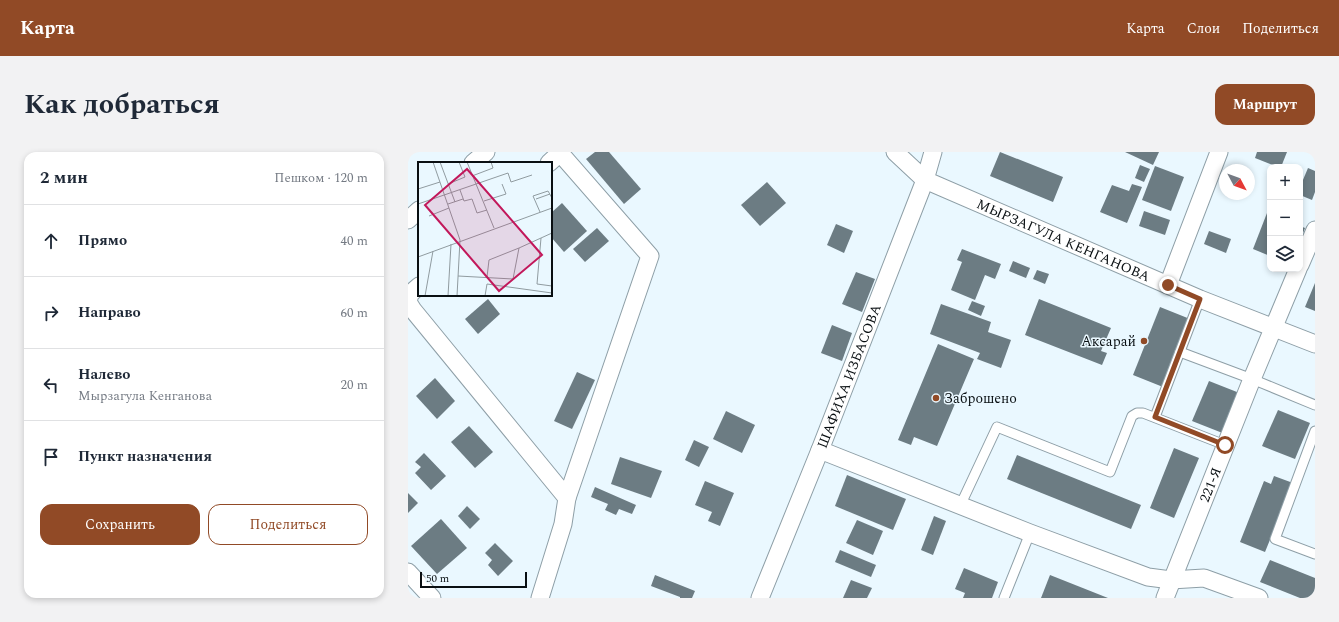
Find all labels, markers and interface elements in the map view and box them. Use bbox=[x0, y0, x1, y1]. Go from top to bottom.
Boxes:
text: Карта bbox=[20, 14, 75, 43]
text: Карта bbox=[1126, 18, 1165, 39]
text: Слои bbox=[1187, 18, 1220, 39]
text: Поделиться bbox=[1242, 18, 1319, 39]
text: Как добраться bbox=[24, 83, 220, 126]
button: Маршрут bbox=[1215, 84, 1315, 125]
inset map bbox=[418, 162, 552, 296]
north arrow bbox=[1219, 164, 1255, 200]
map controls bbox=[1267, 164, 1303, 272]
button: + bbox=[1267, 164, 1303, 200]
text: 2 мин bbox=[40, 165, 88, 191]
text: Пешком · 120 m bbox=[274, 168, 368, 188]
street label: МЫРЗАГУЛА КЕНГАНОВА bbox=[973, 193, 1154, 287]
button: − bbox=[1267, 200, 1303, 236]
text: Прямо bbox=[78, 229, 127, 252]
icon: ahead bbox=[40, 230, 62, 252]
text: 40 m bbox=[341, 231, 368, 251]
button: layers bbox=[1267, 236, 1303, 272]
route end bbox=[1159, 276, 1177, 294]
street label: ШАФИХА ИЗБАСОВА bbox=[811, 300, 886, 451]
text: Направо bbox=[78, 301, 141, 324]
icon: right bbox=[40, 302, 62, 324]
text: 60 m bbox=[341, 303, 368, 323]
place label: Аксарай bbox=[1081, 331, 1136, 352]
marker: Аксарай bbox=[1139, 336, 1149, 346]
text: Налево bbox=[78, 363, 131, 386]
icon: left bbox=[40, 374, 62, 396]
text: 20 m bbox=[341, 375, 368, 395]
text: Мырзагула Кенганова bbox=[78, 386, 212, 406]
place label: Заброшено bbox=[944, 388, 1017, 409]
marker: Заброшено bbox=[931, 393, 941, 403]
route start bbox=[1216, 436, 1234, 454]
text: Пункт назначения bbox=[78, 445, 212, 468]
icon: arrive bbox=[40, 446, 62, 468]
street label: 221-Я bbox=[1194, 464, 1226, 505]
button: Сохранить bbox=[40, 504, 200, 545]
button: Поделиться bbox=[208, 504, 368, 545]
scale bar bbox=[420, 570, 527, 589]
text: 50 m bbox=[426, 570, 449, 587]

